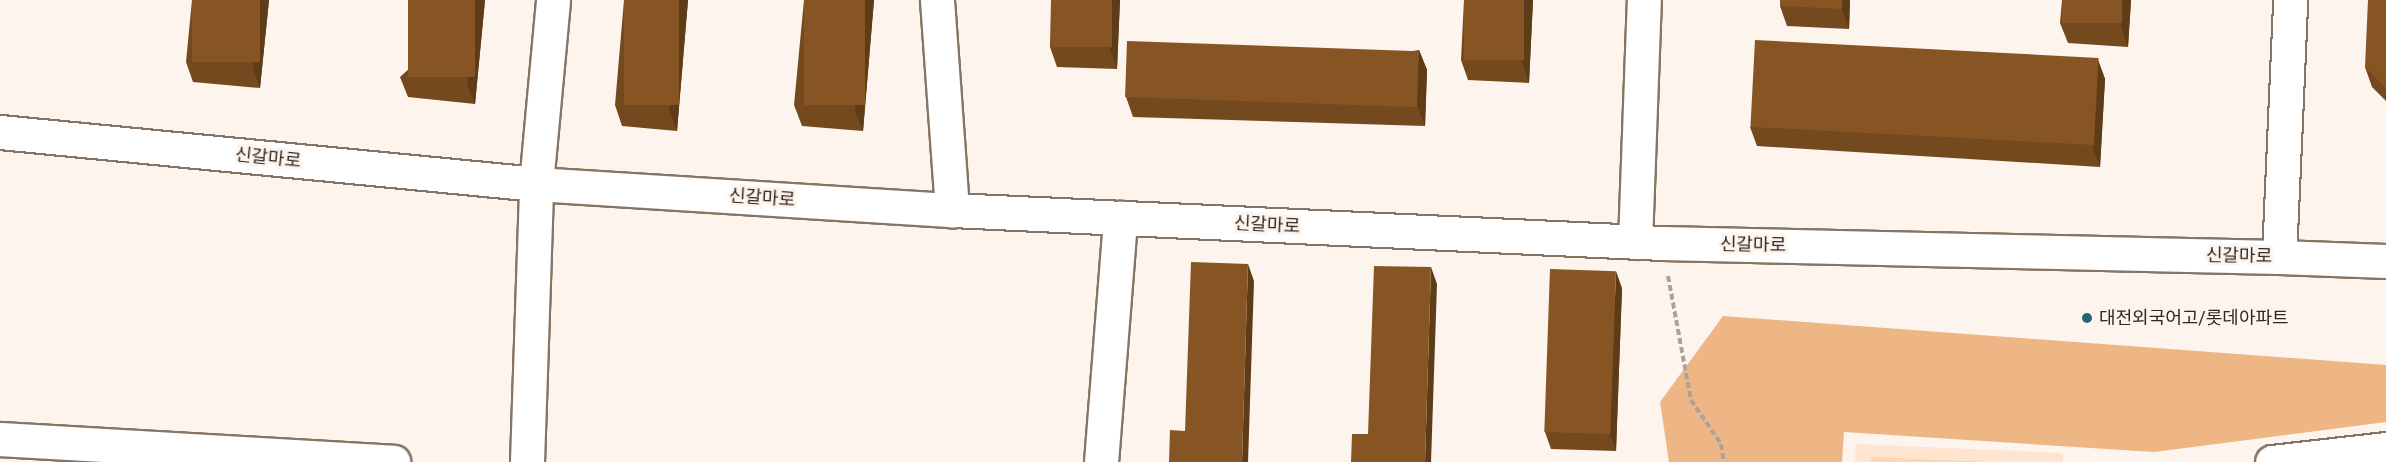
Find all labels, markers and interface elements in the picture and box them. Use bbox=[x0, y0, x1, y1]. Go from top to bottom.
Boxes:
street label: 신갈마로 bbox=[234, 144, 302, 172]
street label: 신갈마로 bbox=[728, 185, 796, 211]
street label: 신갈마로 bbox=[1233, 212, 1301, 238]
street label: 신갈마로 bbox=[1720, 234, 1786, 256]
street label: 신갈마로 bbox=[2206, 245, 2272, 267]
place label: 대전외국어고/롯데아파트 bbox=[2099, 307, 2289, 329]
marker: 대전외국어고/롯데아파트 bbox=[2080, 311, 2094, 325]

